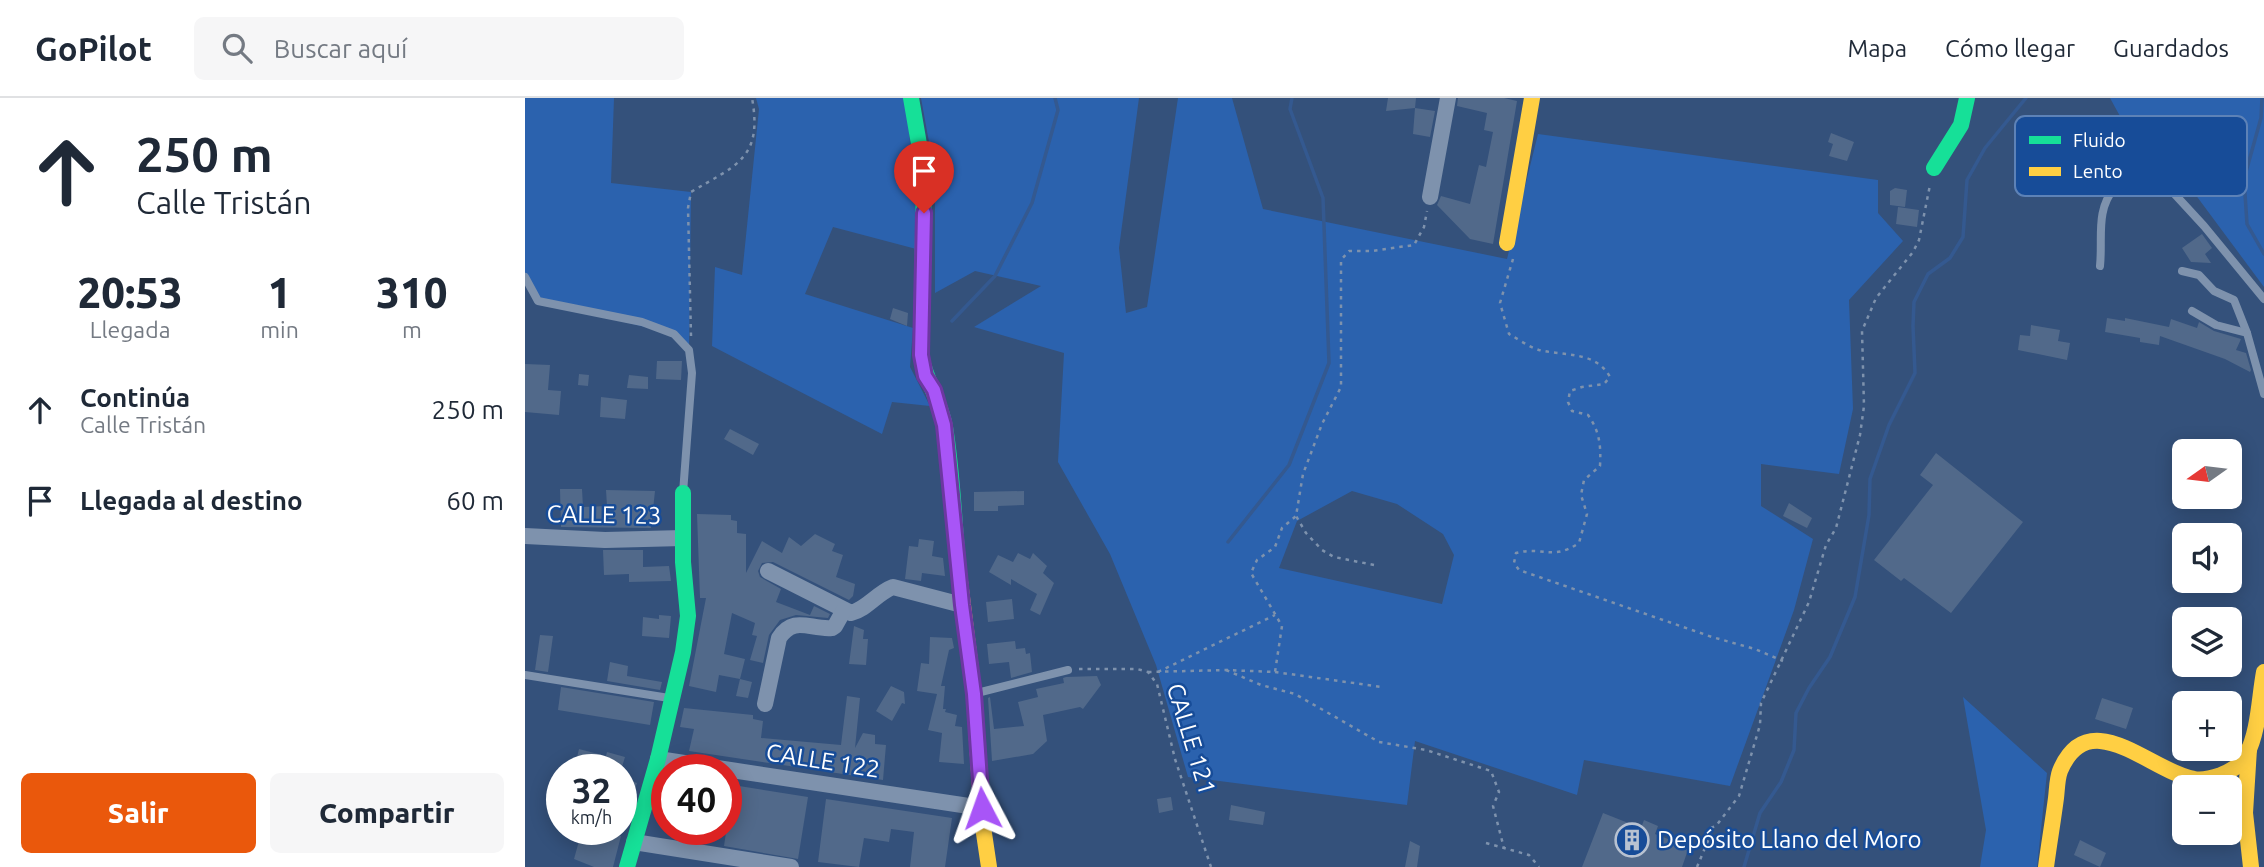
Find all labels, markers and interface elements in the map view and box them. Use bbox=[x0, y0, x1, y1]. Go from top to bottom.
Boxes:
search box bbox=[194, 17, 684, 80]
icon: search bbox=[218, 29, 256, 67]
text: GoPilot bbox=[35, 30, 152, 67]
text: Buscar aquí bbox=[274, 34, 407, 63]
text: Mapa bbox=[1847, 35, 1907, 62]
text: Cómo llegar bbox=[1945, 35, 2075, 62]
text: Guardados bbox=[2113, 35, 2229, 62]
legend bbox=[2015, 116, 2247, 196]
icon: ahead bbox=[21, 126, 112, 217]
text: 250 m bbox=[136, 126, 273, 181]
text: Fluido bbox=[2073, 129, 2126, 151]
pin bbox=[894, 141, 954, 213]
icon: arrive bbox=[905, 152, 943, 190]
text: Lento bbox=[2073, 160, 2123, 182]
text: Calle Tristán bbox=[136, 184, 312, 220]
text: 20:53 bbox=[78, 269, 183, 316]
text: 1 bbox=[268, 269, 291, 316]
text: 310 bbox=[376, 269, 447, 316]
text: Llegada bbox=[90, 317, 170, 342]
text: min bbox=[260, 317, 299, 342]
text: m bbox=[402, 317, 422, 342]
text: Continúa bbox=[80, 383, 190, 412]
icon: ahead bbox=[21, 391, 59, 429]
text: 250 m bbox=[432, 395, 504, 424]
text: Calle Tristán bbox=[80, 412, 206, 437]
north arrow bbox=[2172, 439, 2242, 509]
map controls bbox=[2172, 439, 2242, 845]
icon: arrive bbox=[21, 482, 59, 520]
text: Llegada al destino bbox=[80, 486, 303, 515]
text: 60 m bbox=[446, 486, 504, 515]
street label: CALLE 123 bbox=[546, 500, 662, 529]
button: sound bbox=[2172, 523, 2242, 593]
button: layers bbox=[2172, 607, 2242, 677]
street label: CALLE 121 bbox=[1162, 680, 1221, 798]
button: + bbox=[2172, 691, 2242, 761]
street label: CALLE 122 bbox=[764, 738, 882, 783]
speed limit sign: 40 bbox=[651, 754, 742, 845]
text: 32 bbox=[572, 770, 611, 810]
position arrow bbox=[945, 771, 1019, 845]
button: Salir bbox=[21, 773, 256, 853]
button: Compartir bbox=[270, 773, 504, 853]
button: − bbox=[2172, 775, 2242, 845]
text: km/h bbox=[571, 807, 612, 827]
building icon: Depósito Llano del Moro bbox=[1613, 821, 1651, 859]
place label: Depósito Llano del Moro bbox=[1657, 826, 1922, 853]

